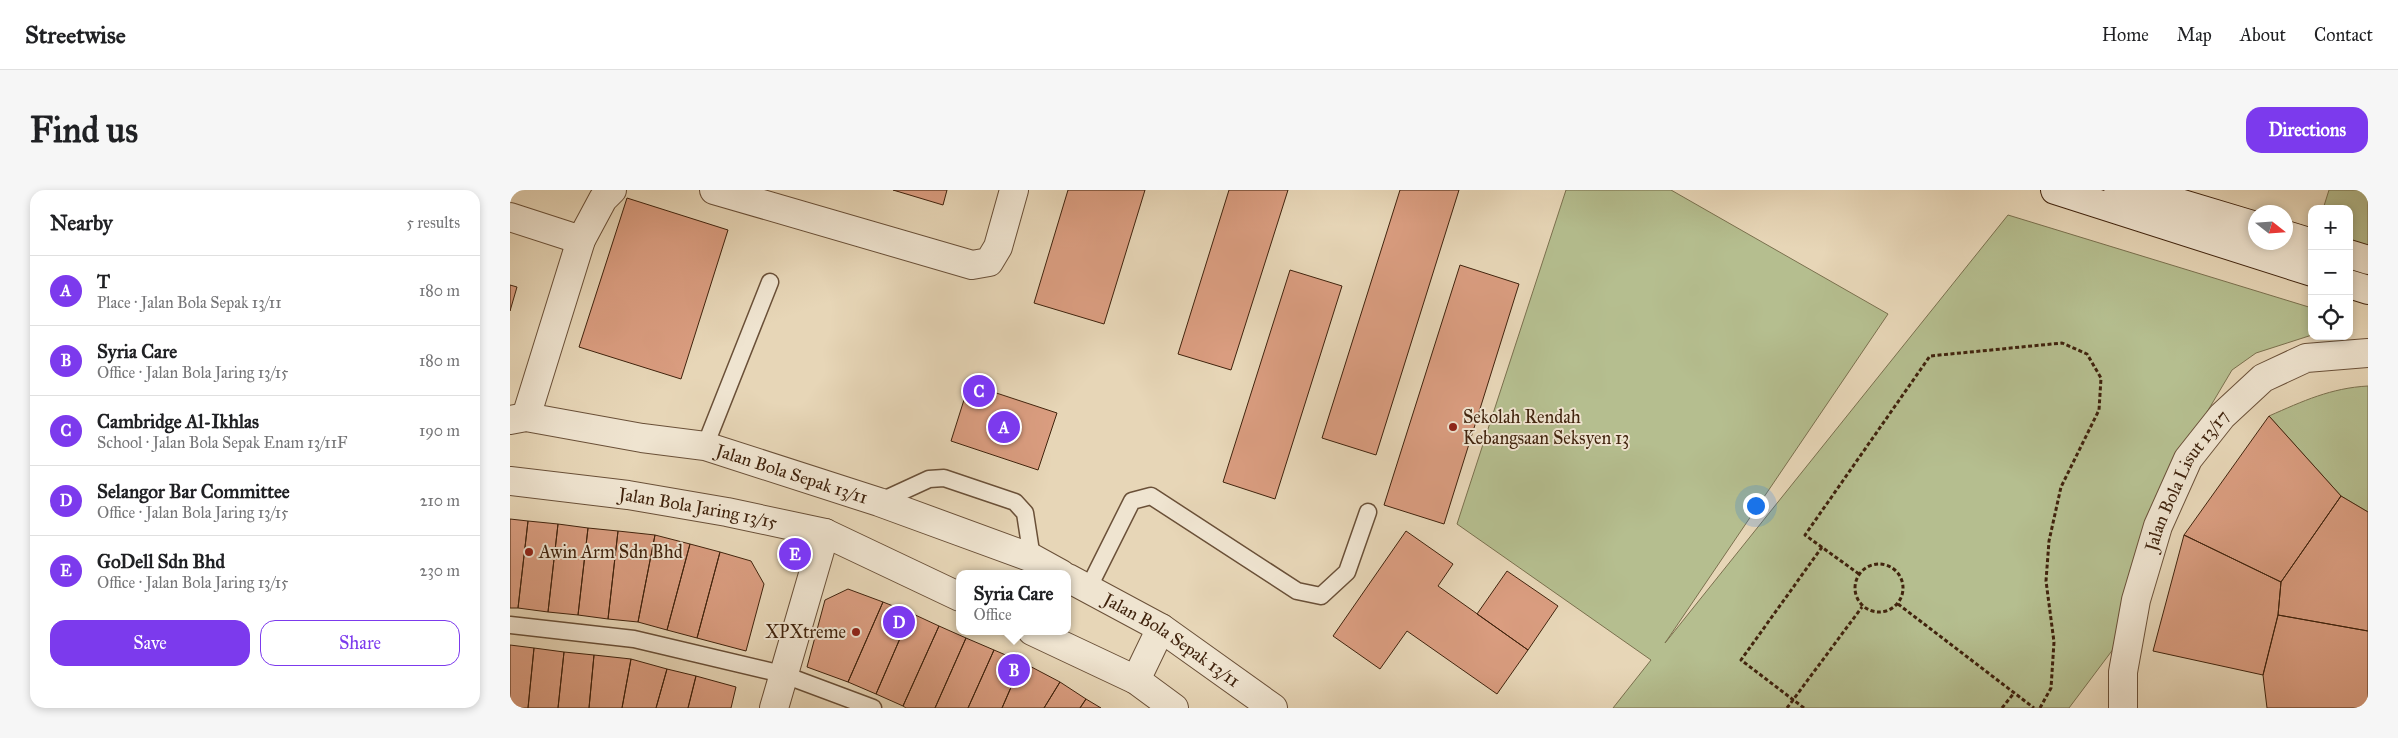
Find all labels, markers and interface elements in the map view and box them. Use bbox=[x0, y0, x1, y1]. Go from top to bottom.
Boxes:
text: Streetwise bbox=[25, 20, 126, 50]
text: Home bbox=[2102, 24, 2149, 46]
text: Map bbox=[2177, 24, 2212, 46]
text: About bbox=[2240, 24, 2286, 46]
text: Contact bbox=[2314, 24, 2373, 46]
button: Directions bbox=[2246, 107, 2368, 153]
text: Find us bbox=[30, 109, 138, 152]
north arrow bbox=[2248, 205, 2293, 250]
map controls bbox=[2308, 205, 2353, 340]
button: + bbox=[2308, 205, 2353, 250]
text: Nearby bbox=[50, 210, 113, 236]
text: 5 results bbox=[406, 213, 460, 232]
button: − bbox=[2308, 250, 2353, 295]
text: T bbox=[97, 270, 110, 293]
text: A bbox=[61, 281, 71, 300]
text: 180 m bbox=[419, 281, 460, 300]
text: Place · Jalan Bola Sepak 13/11 bbox=[97, 293, 281, 312]
button: locate bbox=[2308, 295, 2353, 340]
text: Syria Care bbox=[97, 340, 177, 363]
text: B bbox=[61, 351, 71, 370]
text: 180 m bbox=[419, 351, 460, 370]
text: Office · Jalan Bola Jaring 13/15 bbox=[97, 363, 288, 382]
pin: C bbox=[963, 372, 995, 410]
street label: Jalan Bola Lisut 13/17 bbox=[2140, 405, 2234, 556]
place label: Sekolah Rendah Kebangsaan Seksyen 13 bbox=[1463, 406, 1629, 450]
pin: A bbox=[988, 408, 1020, 446]
text: Cambridge Al-Ikhlas bbox=[97, 410, 259, 433]
text: C bbox=[61, 421, 71, 440]
text: 190 m bbox=[419, 421, 460, 440]
marker: Sekolah Rendah Kebangsaan Seksyen 13 bbox=[1447, 421, 1459, 433]
text: School · Jalan Bola Sepak Enam 13/11F bbox=[97, 433, 347, 452]
street label: Jalan Bola Sepak 13/11 bbox=[711, 439, 871, 509]
text: Selangor Bar Committee bbox=[97, 480, 290, 503]
street label: Jalan Bola Jaring 13/15 bbox=[615, 483, 780, 534]
text: D bbox=[60, 491, 72, 510]
text: 210 m bbox=[420, 491, 460, 510]
your location bbox=[1743, 493, 1769, 519]
text: Office · Jalan Bola Jaring 13/15 bbox=[97, 503, 288, 522]
pin: E bbox=[779, 535, 811, 573]
place label: Awin Arm Sdn Bhd bbox=[538, 541, 683, 563]
marker: Awin Arm Sdn Bhd bbox=[523, 546, 535, 558]
text: GoDell Sdn Bhd bbox=[97, 550, 225, 573]
text: E bbox=[60, 561, 72, 580]
text: 230 m bbox=[420, 561, 460, 580]
popup bbox=[956, 570, 1071, 635]
text: Office · Jalan Bola Jaring 13/15 bbox=[97, 573, 288, 592]
text: Syria Care bbox=[973, 582, 1054, 605]
street label: Jalan Bola Sepak 13/11 bbox=[1097, 587, 1244, 692]
pin: D bbox=[883, 603, 915, 641]
text: Office bbox=[973, 605, 1012, 624]
button: Save bbox=[50, 620, 250, 666]
button: Share bbox=[260, 620, 460, 666]
place label: XPXtreme bbox=[765, 621, 846, 643]
marker: XPXtreme bbox=[850, 626, 862, 638]
pin: B bbox=[998, 651, 1030, 689]

